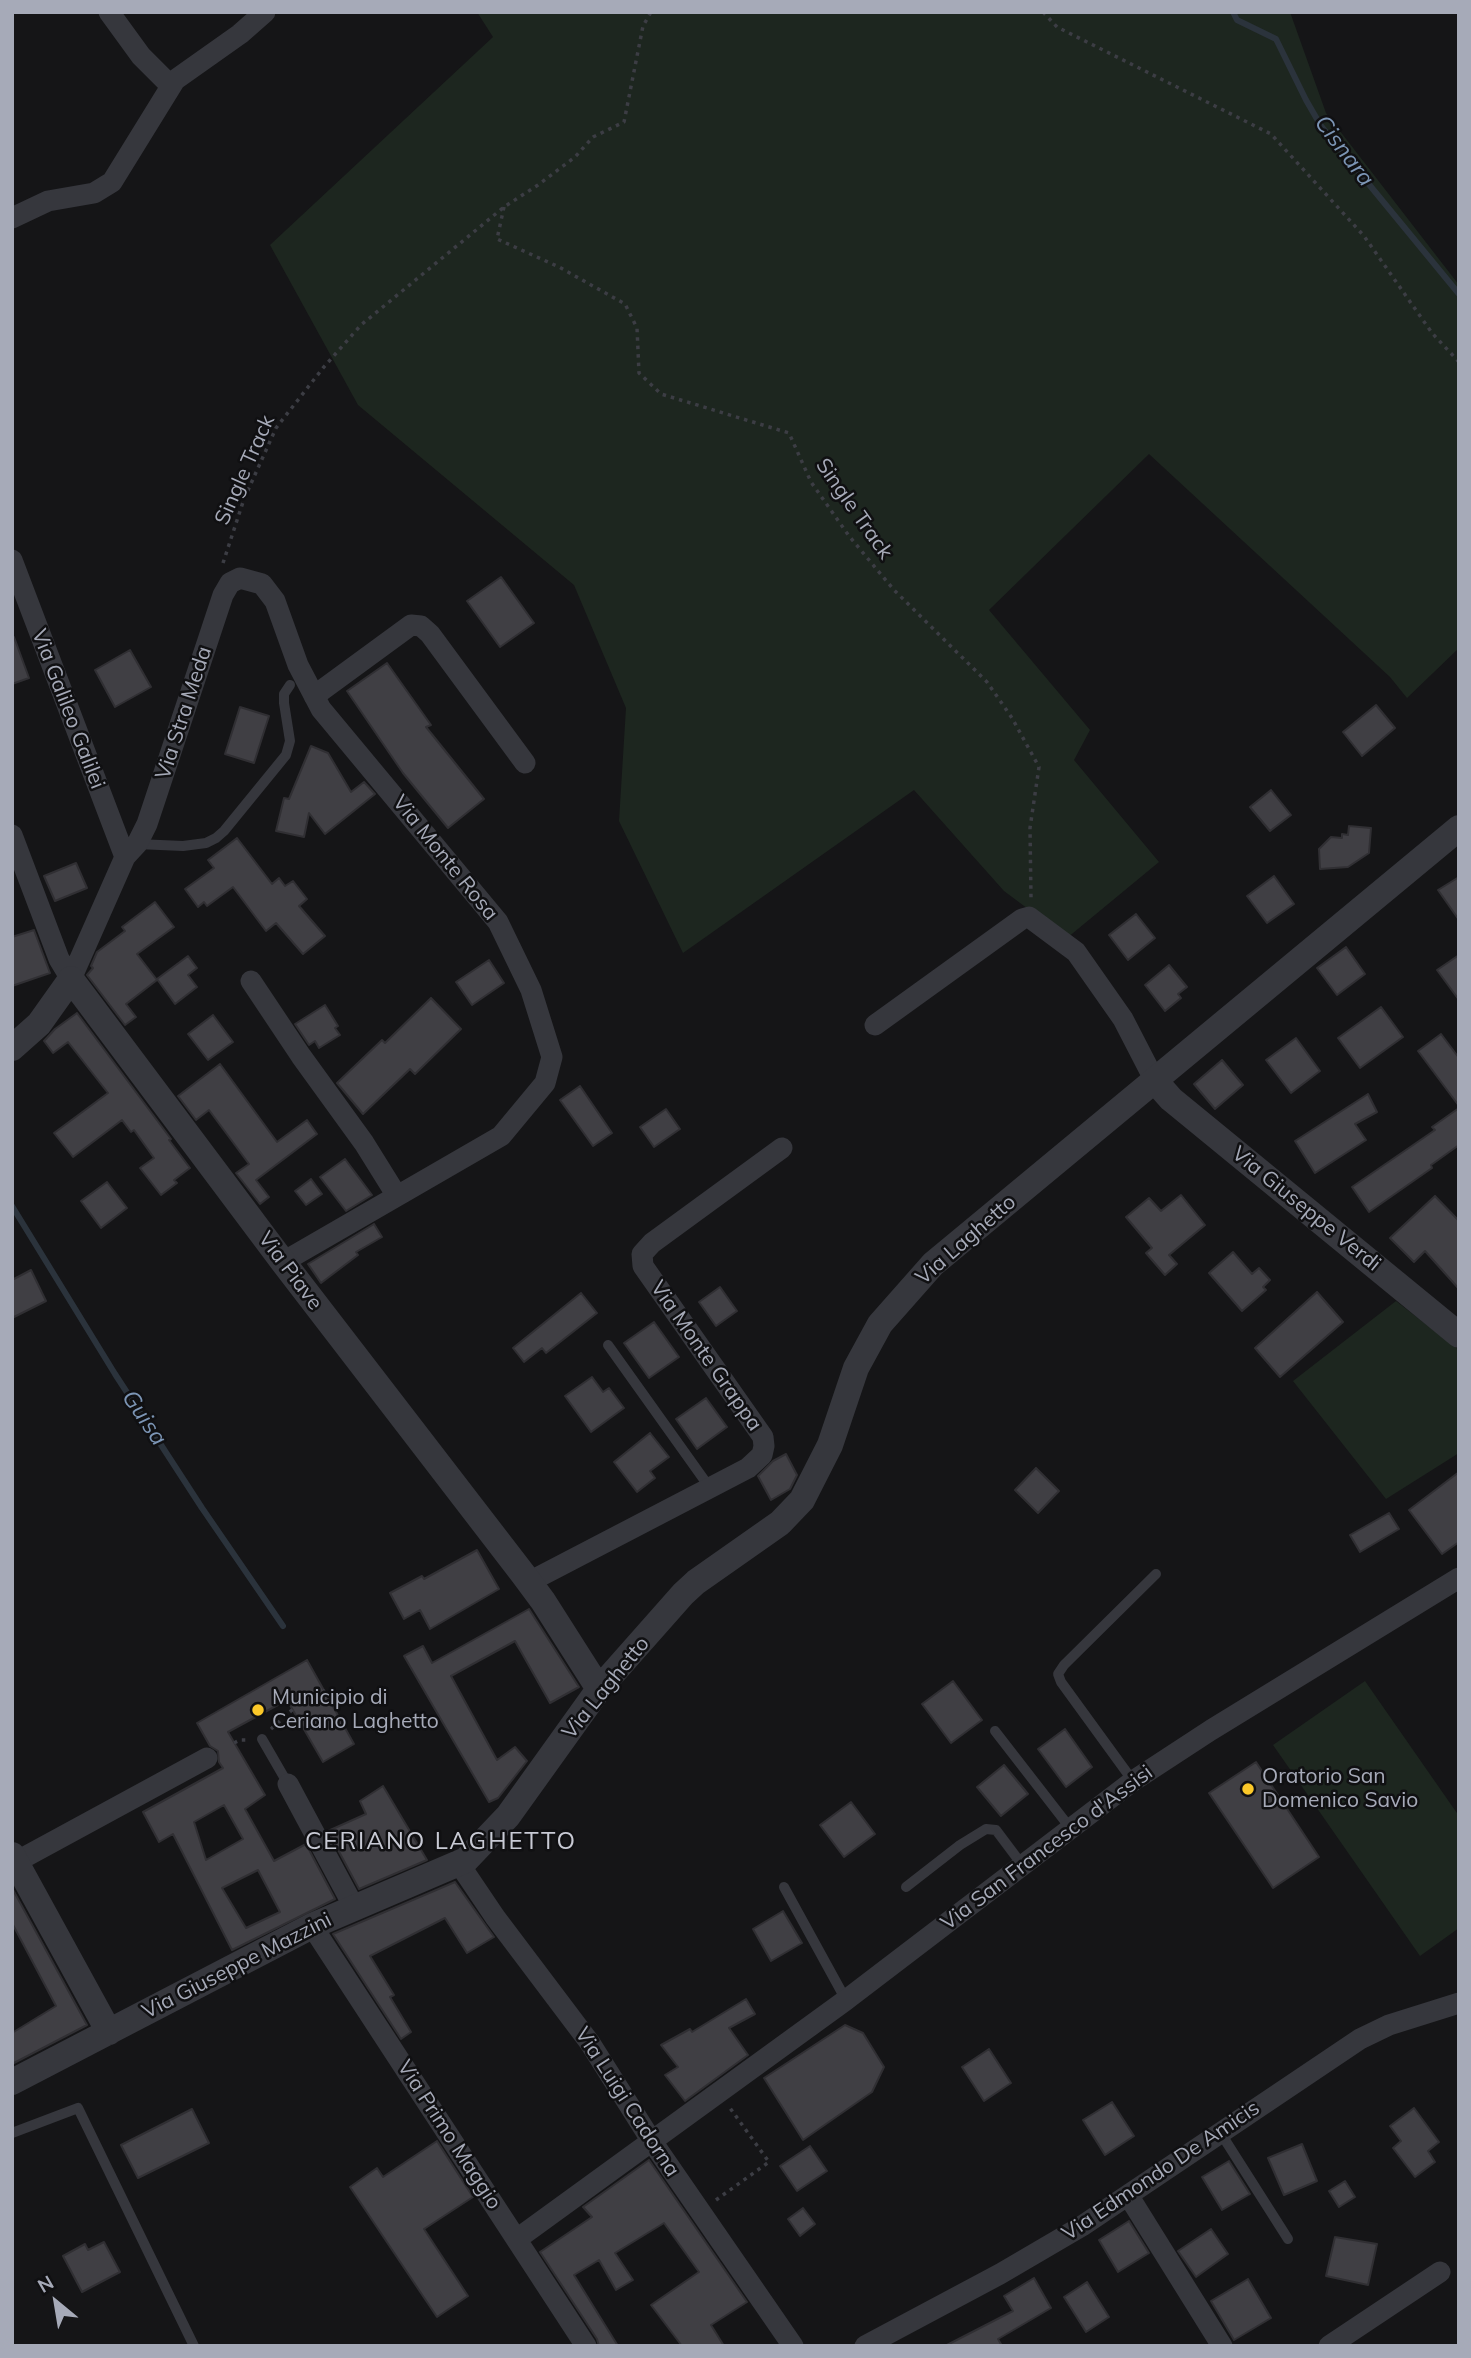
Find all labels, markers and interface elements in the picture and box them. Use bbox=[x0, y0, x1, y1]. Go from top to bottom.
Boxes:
water label: Cisnara bbox=[1308, 110, 1380, 192]
street label: Single Track bbox=[210, 411, 280, 529]
street label: Single Track bbox=[810, 454, 898, 564]
street label: Via Galileo Galilei bbox=[26, 626, 110, 792]
street label: Via Stra Meda bbox=[151, 643, 217, 783]
street label: Via Monte Rosa bbox=[387, 790, 503, 926]
street label: Via Giuseppe Verdi bbox=[1227, 1141, 1385, 1277]
street label: Via Laghetto bbox=[911, 1190, 1021, 1290]
street label: Via Piave bbox=[252, 1227, 328, 1315]
street label: Via Monte Grappa bbox=[645, 1276, 767, 1436]
water label: Guisa bbox=[116, 1385, 172, 1451]
street label: Via Laghetto bbox=[557, 1632, 655, 1744]
place label: Municipio di Ceriano Laghetto bbox=[272, 1685, 439, 1735]
marker: Municipio di Ceriano Laghetto bbox=[250, 1702, 266, 1718]
street label: Via San Francesco d'Assisi bbox=[936, 1760, 1158, 1936]
place label: Oratorio San Domenico Savio bbox=[1262, 1764, 1418, 1814]
marker: Oratorio San Domenico Savio bbox=[1240, 1781, 1256, 1797]
district label: CERIANO LAGHETTO bbox=[307, 1828, 575, 1856]
street label: Via Giuseppe Mazzini bbox=[138, 1907, 336, 2025]
street label: Via Luigi Cadorna bbox=[569, 2023, 685, 2181]
street label: Via Primo Maggio bbox=[391, 2056, 507, 2214]
street label: Via Edmondo De Amicis bbox=[1058, 2095, 1264, 2247]
north arrow bbox=[21, 2267, 91, 2337]
text: N bbox=[33, 2270, 58, 2298]

